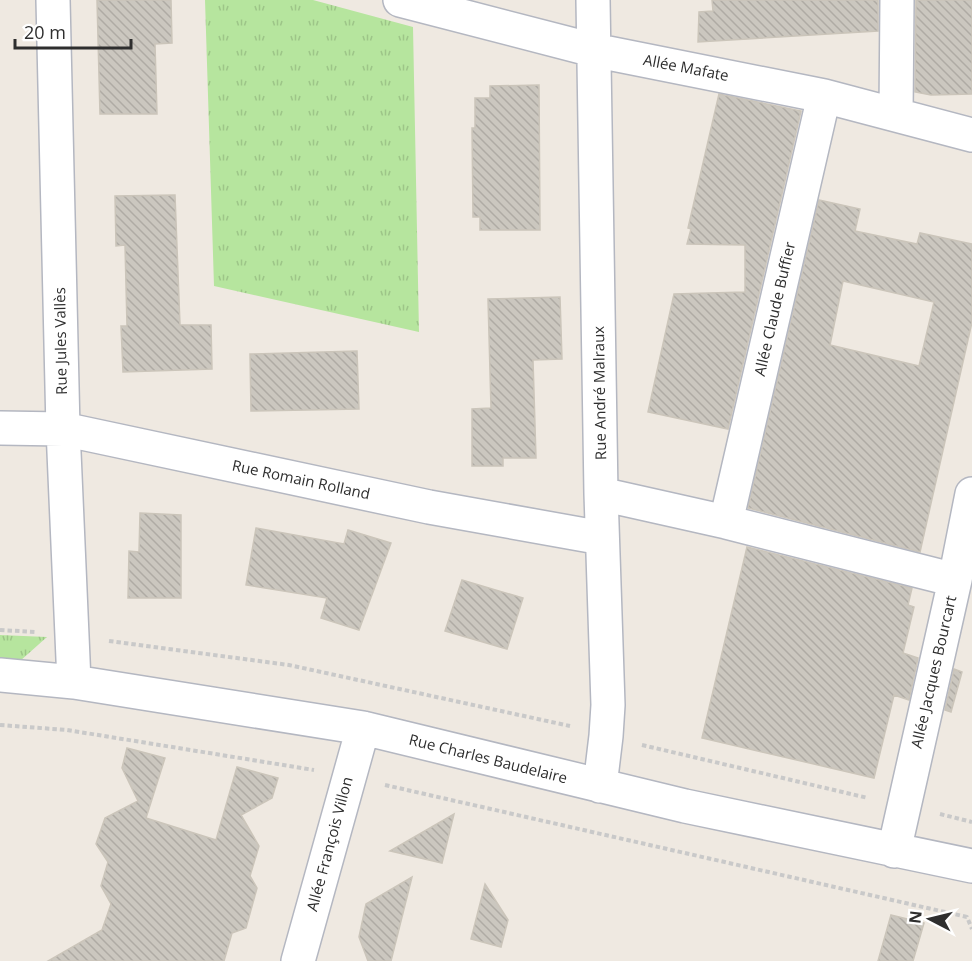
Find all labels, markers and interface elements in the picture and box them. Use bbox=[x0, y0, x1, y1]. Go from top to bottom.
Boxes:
scale bar bbox=[15, 12, 130, 50]
text: 20 m bbox=[24, 20, 66, 44]
street label: Allée Mafate bbox=[642, 49, 731, 85]
street label: Allée Claude Buffier bbox=[749, 240, 799, 378]
street label: Rue Jules Vallès bbox=[49, 287, 71, 395]
street label: Rue André Malraux bbox=[588, 326, 610, 460]
street label: Rue Romain Rolland bbox=[230, 455, 372, 503]
street label: Allée Jacques Bourcart bbox=[906, 593, 960, 750]
street label: Rue Charles Baudelaire bbox=[407, 729, 569, 787]
street label: Allée François Villon bbox=[301, 774, 357, 913]
north arrow bbox=[900, 889, 960, 949]
text: N bbox=[903, 909, 927, 925]

